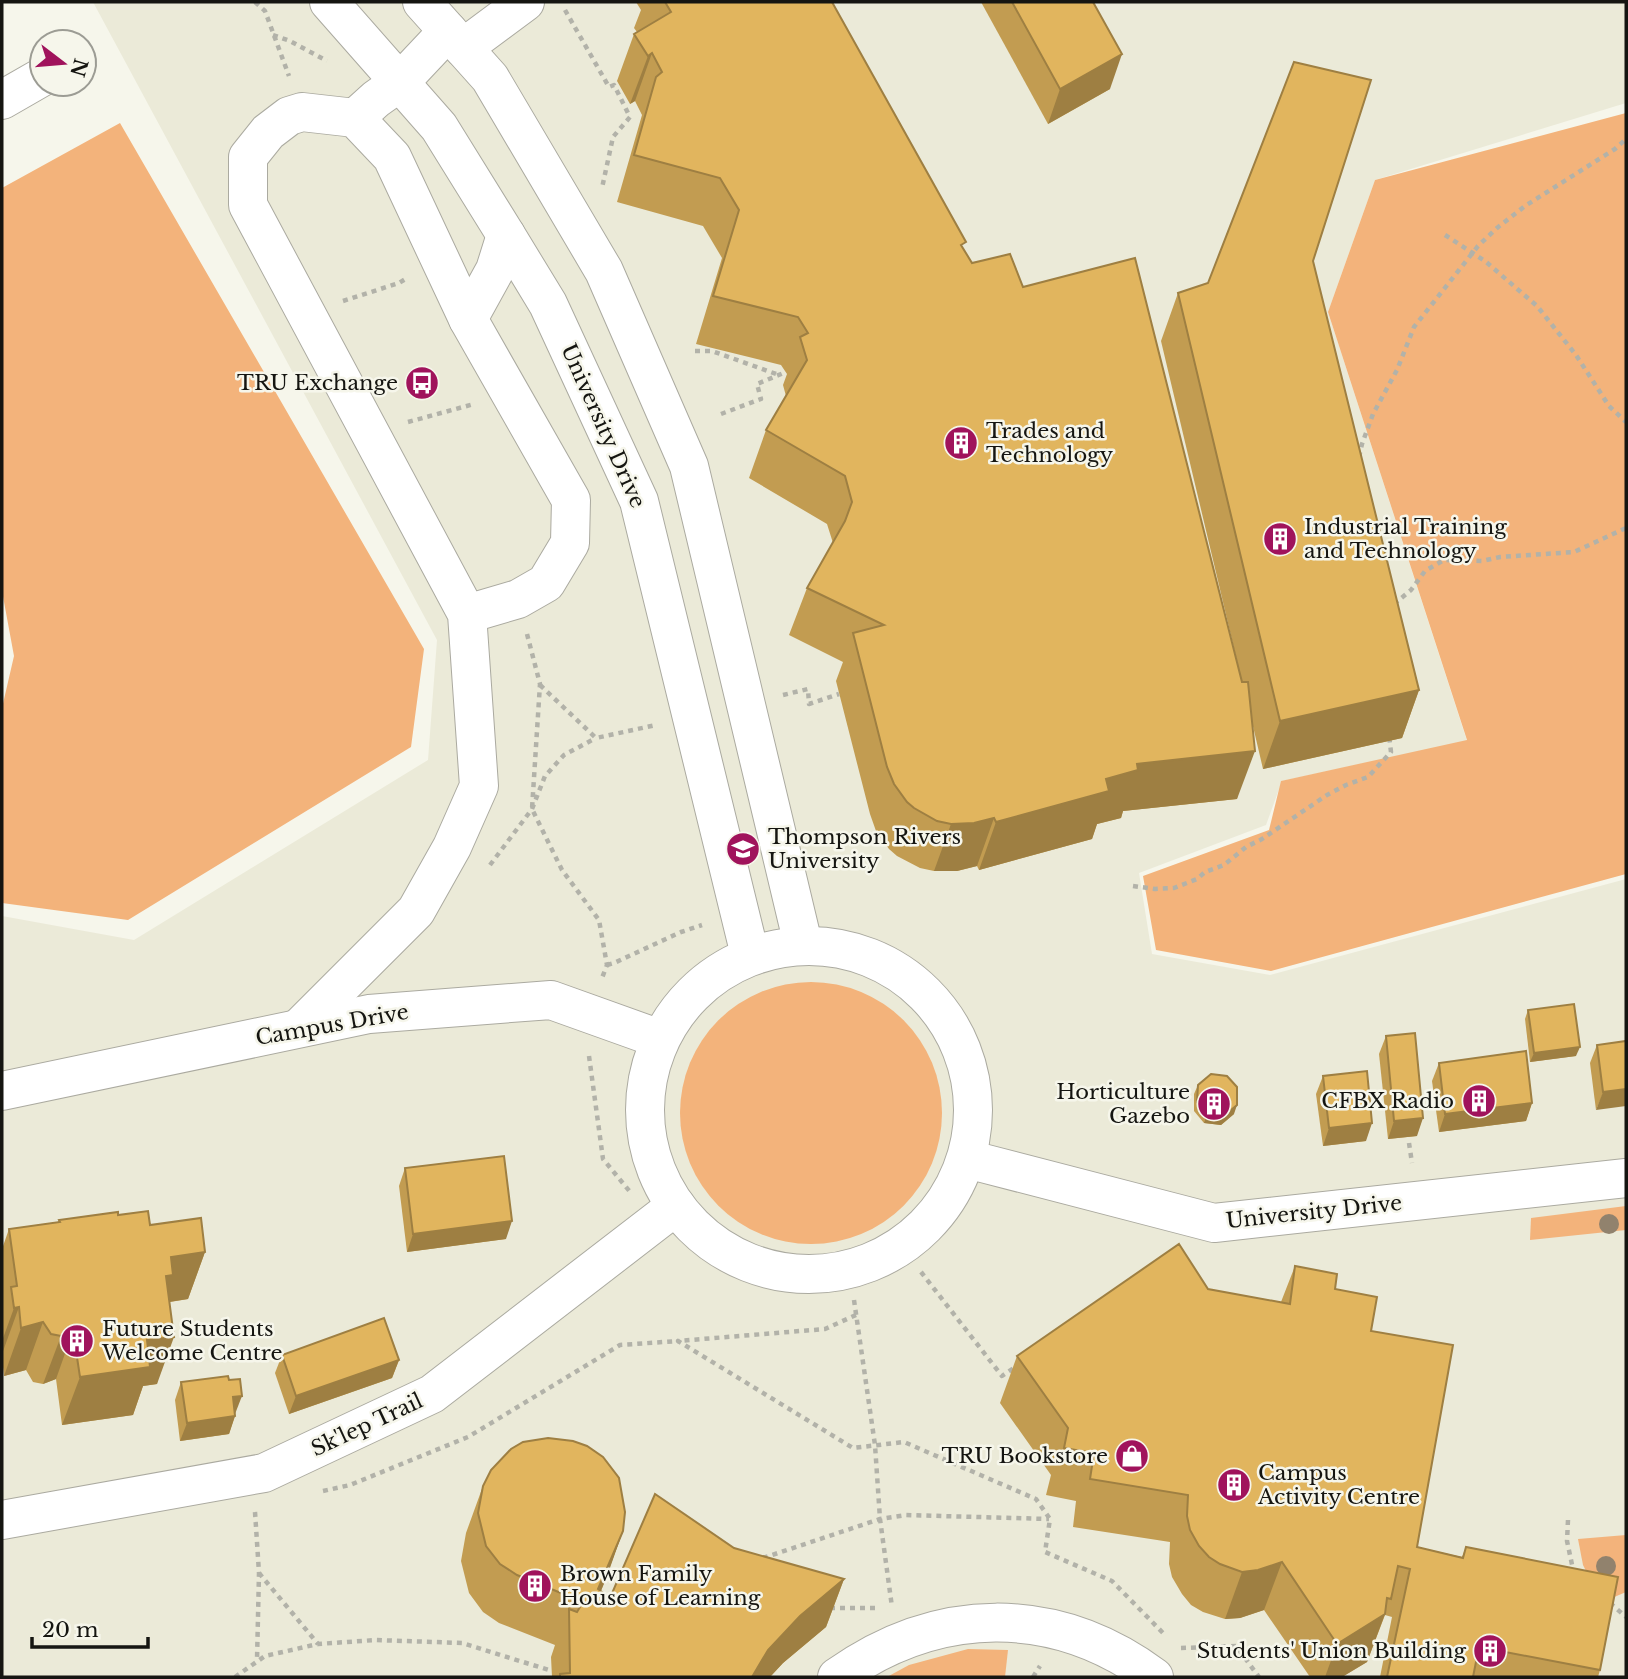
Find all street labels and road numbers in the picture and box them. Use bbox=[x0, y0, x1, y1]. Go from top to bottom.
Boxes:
street label: University Drive bbox=[555, 340, 651, 512]
street label: Campus Drive bbox=[253, 999, 411, 1051]
street label: University Drive bbox=[1225, 1190, 1403, 1234]
street label: Sk'lep Trail bbox=[307, 1388, 427, 1462]

